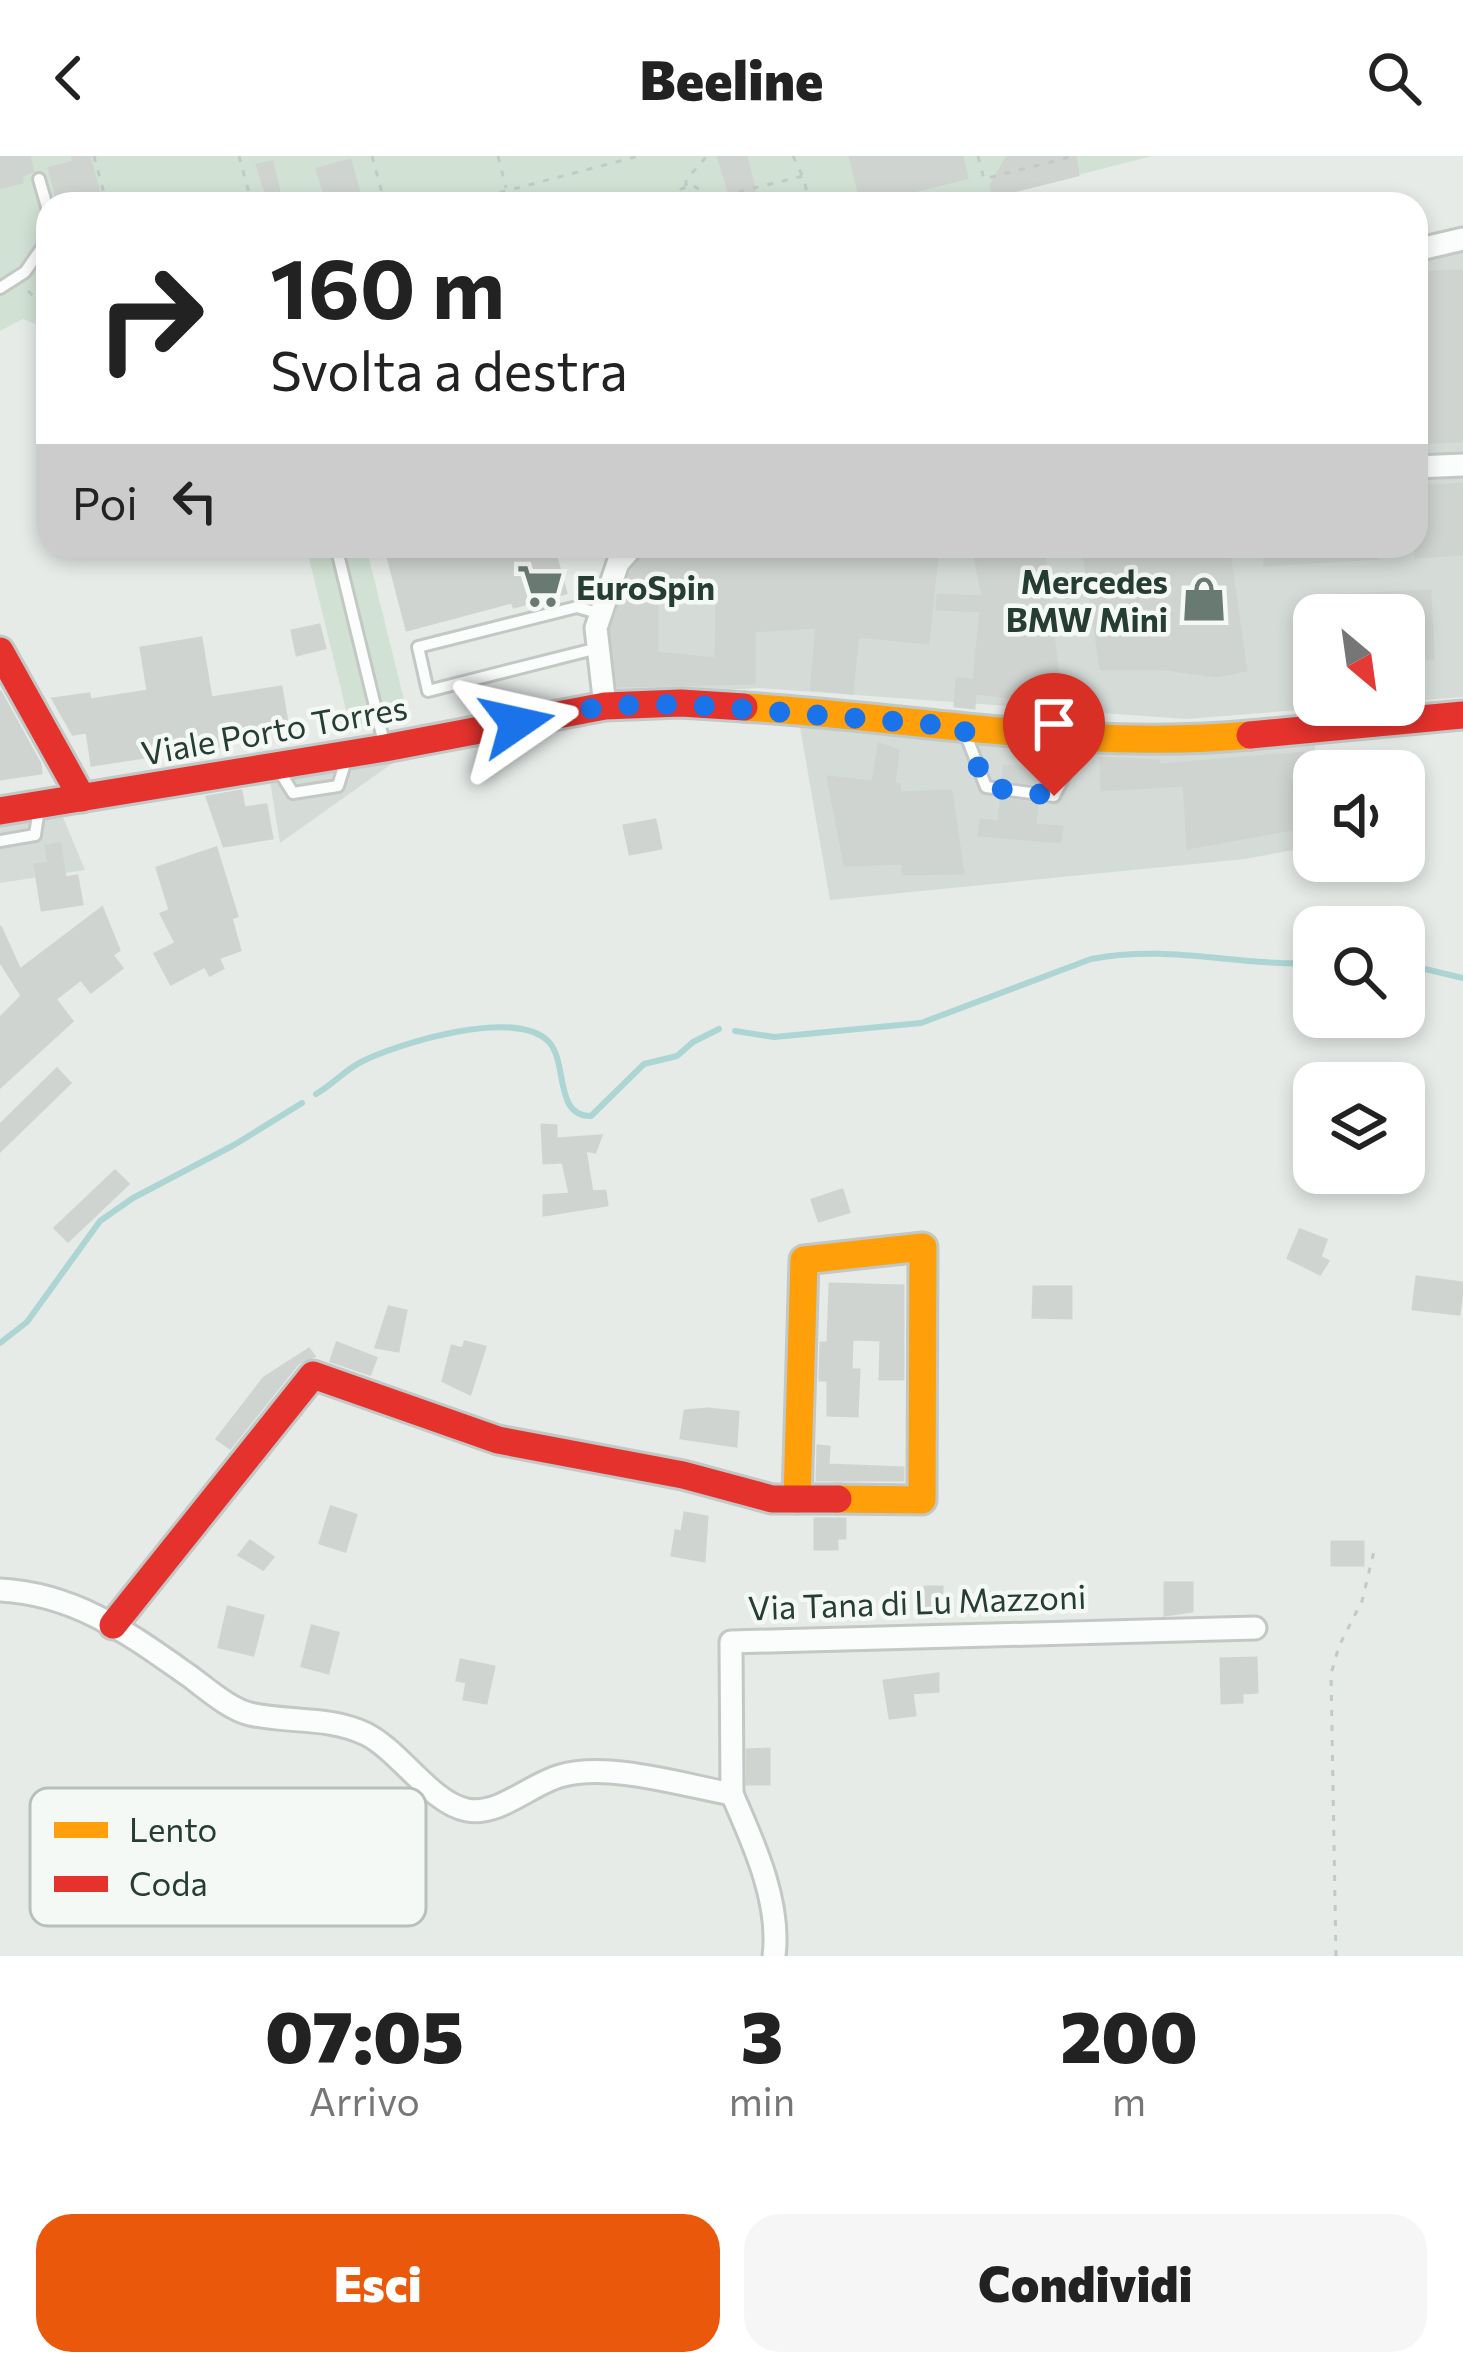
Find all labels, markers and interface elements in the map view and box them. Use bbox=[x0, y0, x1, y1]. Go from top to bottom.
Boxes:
icon: back bbox=[36, 45, 102, 111]
text: Beeline bbox=[640, 45, 823, 111]
icon: search bbox=[1361, 45, 1427, 111]
text: 160 m bbox=[270, 234, 505, 336]
icon: right bbox=[72, 240, 228, 396]
text: Svolta a destra bbox=[270, 336, 628, 402]
icon: left bbox=[162, 468, 228, 534]
text: Poi bbox=[72, 474, 138, 529]
place label: Mercedes BMW Mini bbox=[1006, 560, 1168, 639]
supermarket icon: EuroSpin bbox=[515, 561, 565, 611]
place label: EuroSpin bbox=[576, 566, 715, 607]
shop icon: Mercedes BMW Mini bbox=[1179, 574, 1229, 624]
north arrow bbox=[1293, 594, 1425, 726]
map controls bbox=[1293, 594, 1425, 1194]
position arrow bbox=[454, 660, 580, 786]
pin bbox=[1003, 673, 1105, 796]
street label: Viale Porto Torres bbox=[138, 685, 410, 773]
icon: arrive bbox=[1021, 691, 1087, 757]
button: sound bbox=[1293, 750, 1425, 882]
button: search bbox=[1293, 906, 1425, 1038]
button: layers bbox=[1293, 1062, 1425, 1194]
street label: Via Tana di Lu Mazzoni bbox=[747, 1575, 1087, 1627]
legend bbox=[30, 1788, 426, 1926]
text: Lento bbox=[129, 1808, 217, 1849]
text: Coda bbox=[129, 1862, 208, 1903]
text: 07:05 bbox=[265, 1990, 464, 2078]
text: 3 bbox=[741, 1990, 783, 2078]
text: 200 bbox=[1060, 1990, 1198, 2078]
text: Arrivo bbox=[309, 2076, 420, 2124]
text: min bbox=[729, 2076, 795, 2124]
text: m bbox=[1112, 2076, 1146, 2124]
button: Esci bbox=[36, 2214, 720, 2352]
button: Condividi bbox=[744, 2214, 1427, 2352]

